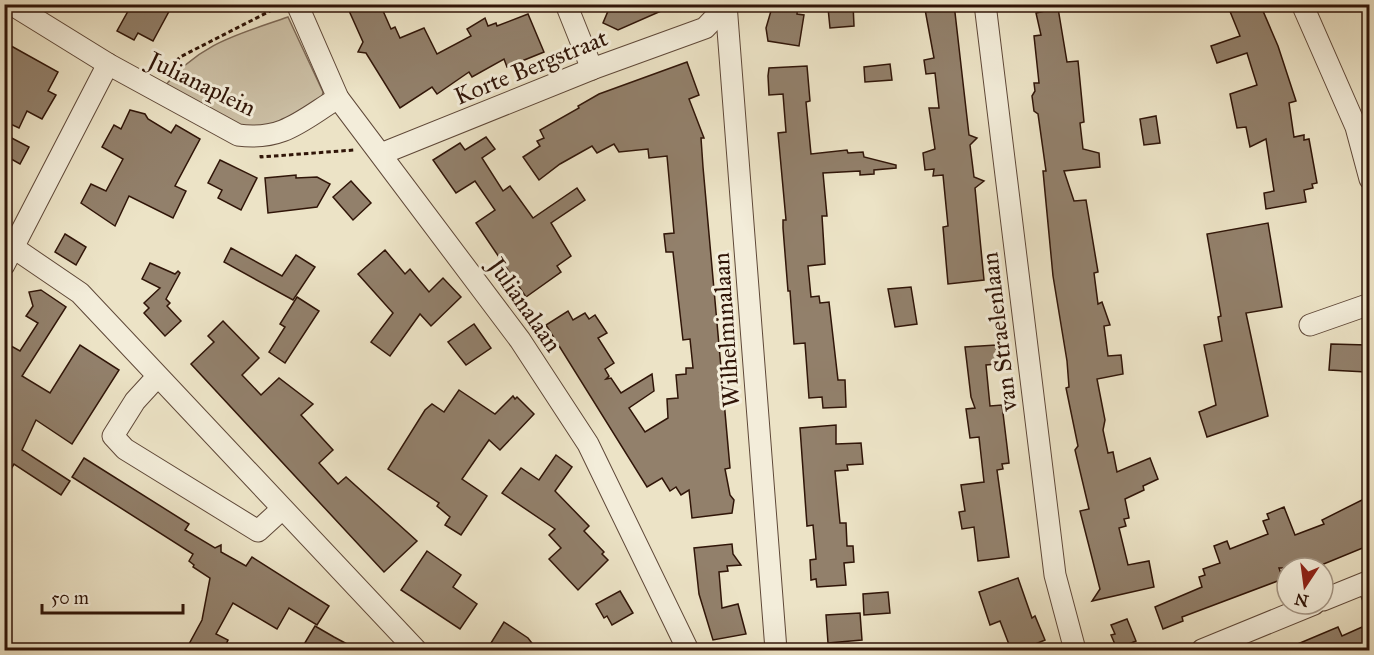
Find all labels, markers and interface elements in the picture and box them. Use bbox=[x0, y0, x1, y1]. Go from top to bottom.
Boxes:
street label: Korte Bergstraat bbox=[450, 22, 612, 111]
street label: Julianaplein bbox=[141, 44, 261, 123]
street label: Julianalaan bbox=[480, 250, 568, 358]
street label: Wilhelminalaan bbox=[706, 251, 746, 408]
street label: van Straelenlaan bbox=[974, 251, 1024, 414]
north arrow bbox=[1275, 556, 1335, 616]
scale bar bbox=[42, 577, 183, 615]
text: 50 m bbox=[51, 587, 89, 609]
text: N bbox=[1293, 589, 1310, 611]

